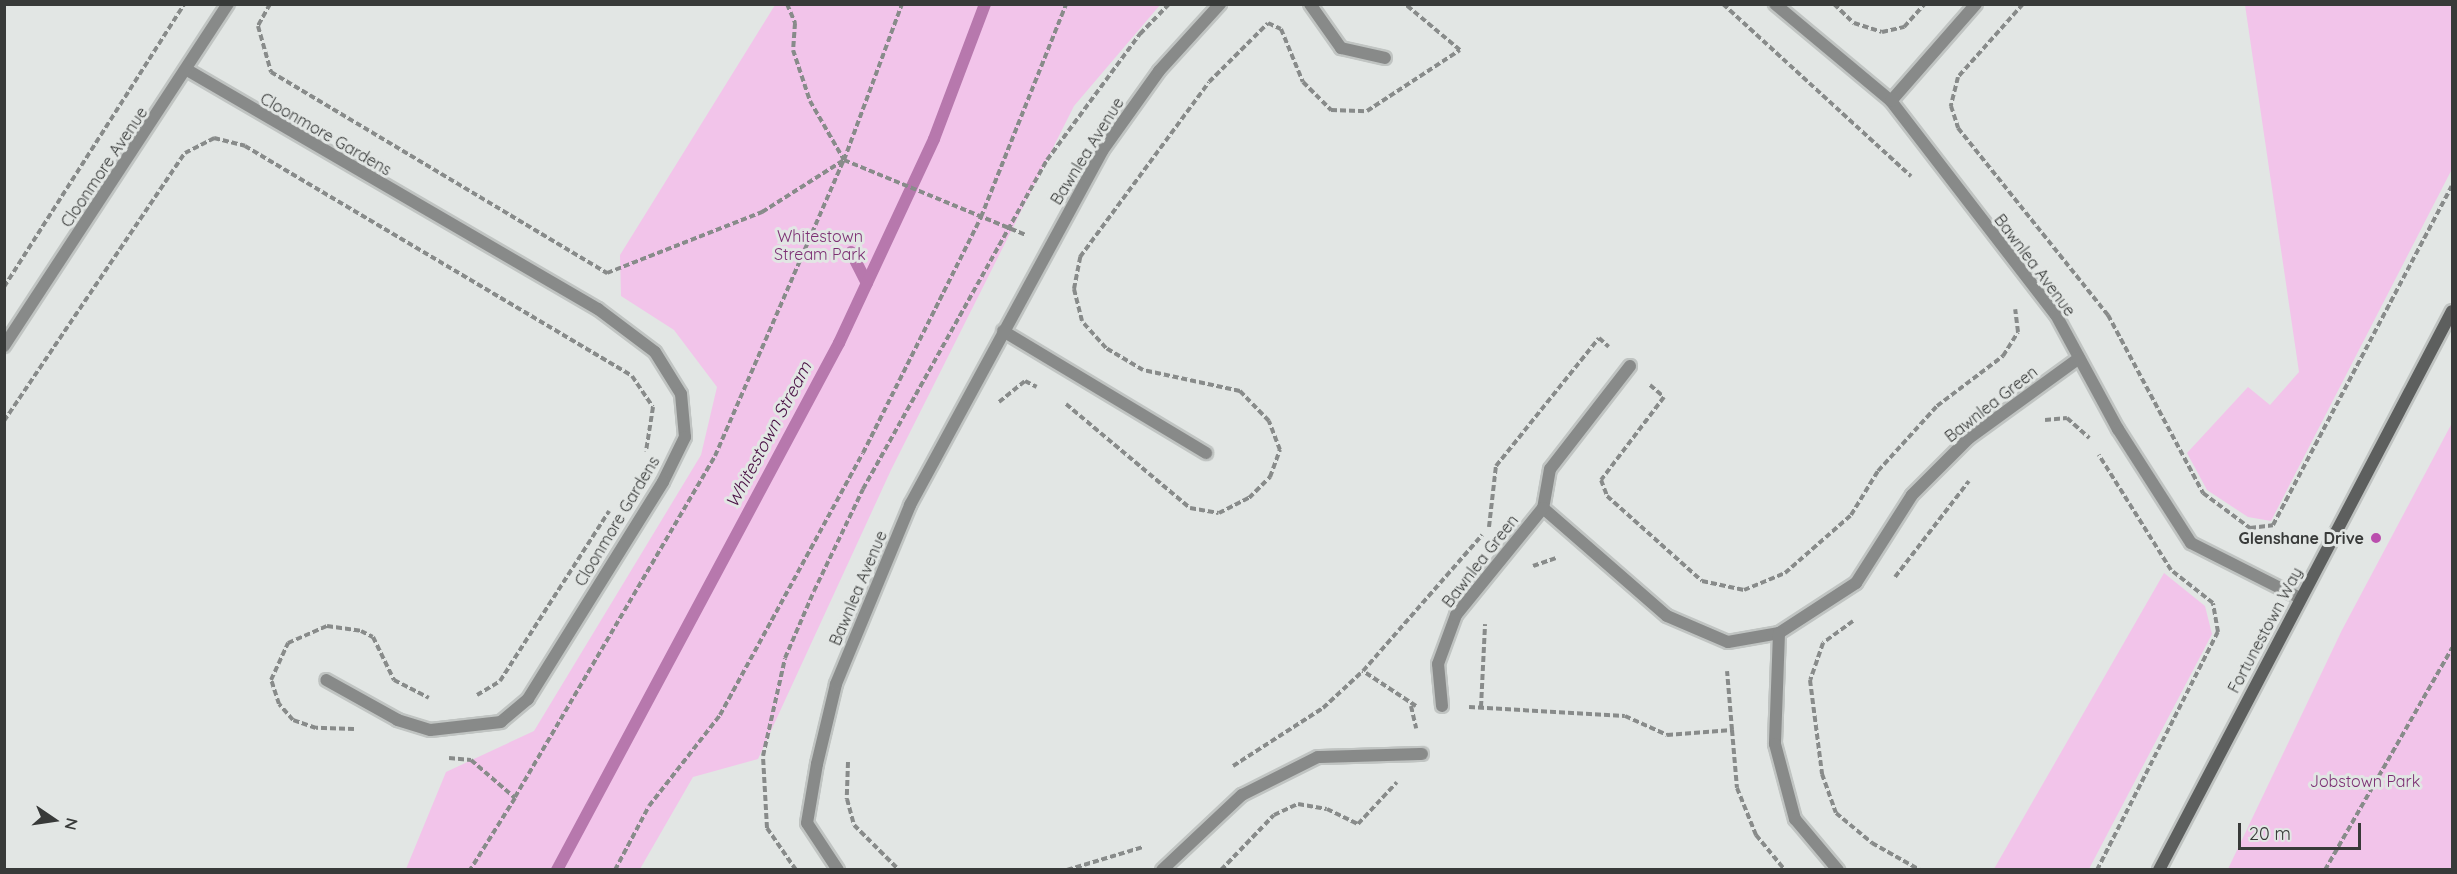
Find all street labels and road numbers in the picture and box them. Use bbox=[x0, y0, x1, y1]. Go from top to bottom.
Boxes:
street label: Cloonmore Gardens bbox=[257, 89, 395, 179]
street label: Bawnlea Avenue bbox=[1046, 94, 1128, 208]
street label: Cloonmore Avenue bbox=[57, 103, 151, 231]
street label: Bawnlea Avenue bbox=[1990, 210, 2080, 320]
street label: Bawnlea Green bbox=[1941, 362, 2041, 446]
street label: Cloonmore Gardens bbox=[571, 452, 663, 590]
street label: Bawnlea Green bbox=[1438, 511, 1522, 611]
street label: Bawnlea Avenue bbox=[825, 528, 891, 648]
street label: Fortunestown Way bbox=[2224, 564, 2306, 696]

